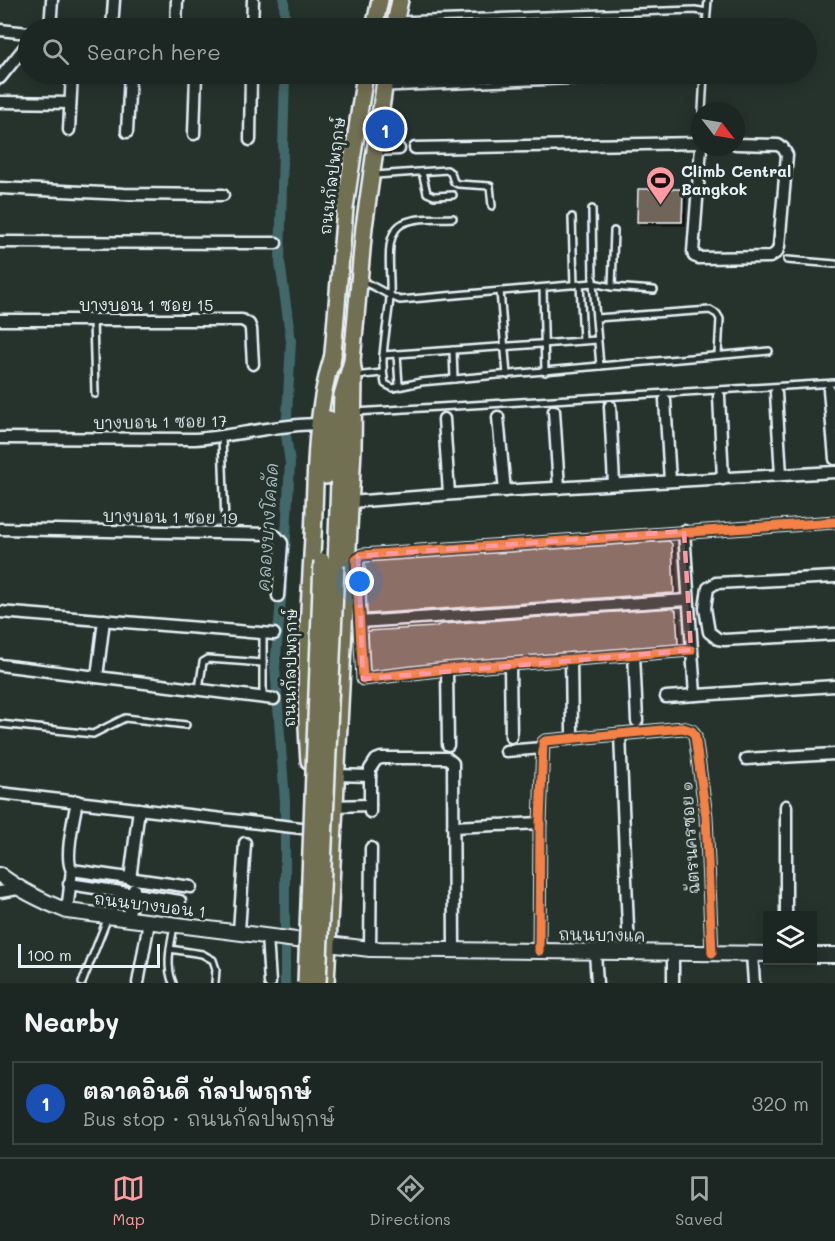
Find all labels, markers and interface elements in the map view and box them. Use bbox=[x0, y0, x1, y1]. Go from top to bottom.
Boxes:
search box bbox=[18, 18, 817, 84]
icon: search bbox=[39, 35, 72, 68]
text: Search here bbox=[87, 37, 221, 66]
north arrow bbox=[691, 102, 745, 156]
pin: 1 bbox=[366, 106, 404, 152]
street label: ถนนกัลปพฤกษ์ bbox=[314, 116, 350, 236]
place label: Climb Central Bangkok bbox=[681, 160, 791, 199]
sports icon: Climb Central Bangkok bbox=[644, 164, 676, 206]
street label: บางบอน 1 ซอย 15 bbox=[79, 294, 213, 315]
street label: บางบอน 1 ซอย 17 bbox=[93, 410, 227, 433]
water label: คลองบางโคลัด bbox=[251, 462, 283, 592]
street label: บางบอน 1 ซอย 19 bbox=[102, 505, 238, 528]
your location bbox=[345, 567, 374, 596]
street label: ถนนกัลปพฤกษ์ bbox=[278, 608, 302, 728]
street label: ฉัตรนครซอย ๑ bbox=[675, 781, 704, 895]
street label: ถนนบางบอน 1 bbox=[93, 887, 207, 922]
map controls bbox=[763, 911, 817, 965]
button: layers bbox=[763, 911, 817, 965]
street label: ถนนบางแค bbox=[558, 923, 646, 946]
scale bar bbox=[18, 941, 160, 968]
text: 100 m bbox=[27, 944, 72, 965]
text: Nearby bbox=[24, 1005, 119, 1039]
text: ตลาดอินดี กัลปพฤกษ์ bbox=[83, 1076, 312, 1105]
text: 1 bbox=[41, 1090, 50, 1116]
text: 320 m bbox=[751, 1090, 809, 1116]
text: Bus stop · ถนนกัลปพฤกษ์ bbox=[83, 1105, 335, 1131]
tab: Map bbox=[112, 1172, 145, 1229]
tab: Directions bbox=[370, 1172, 451, 1229]
tab: Saved bbox=[675, 1172, 723, 1229]

